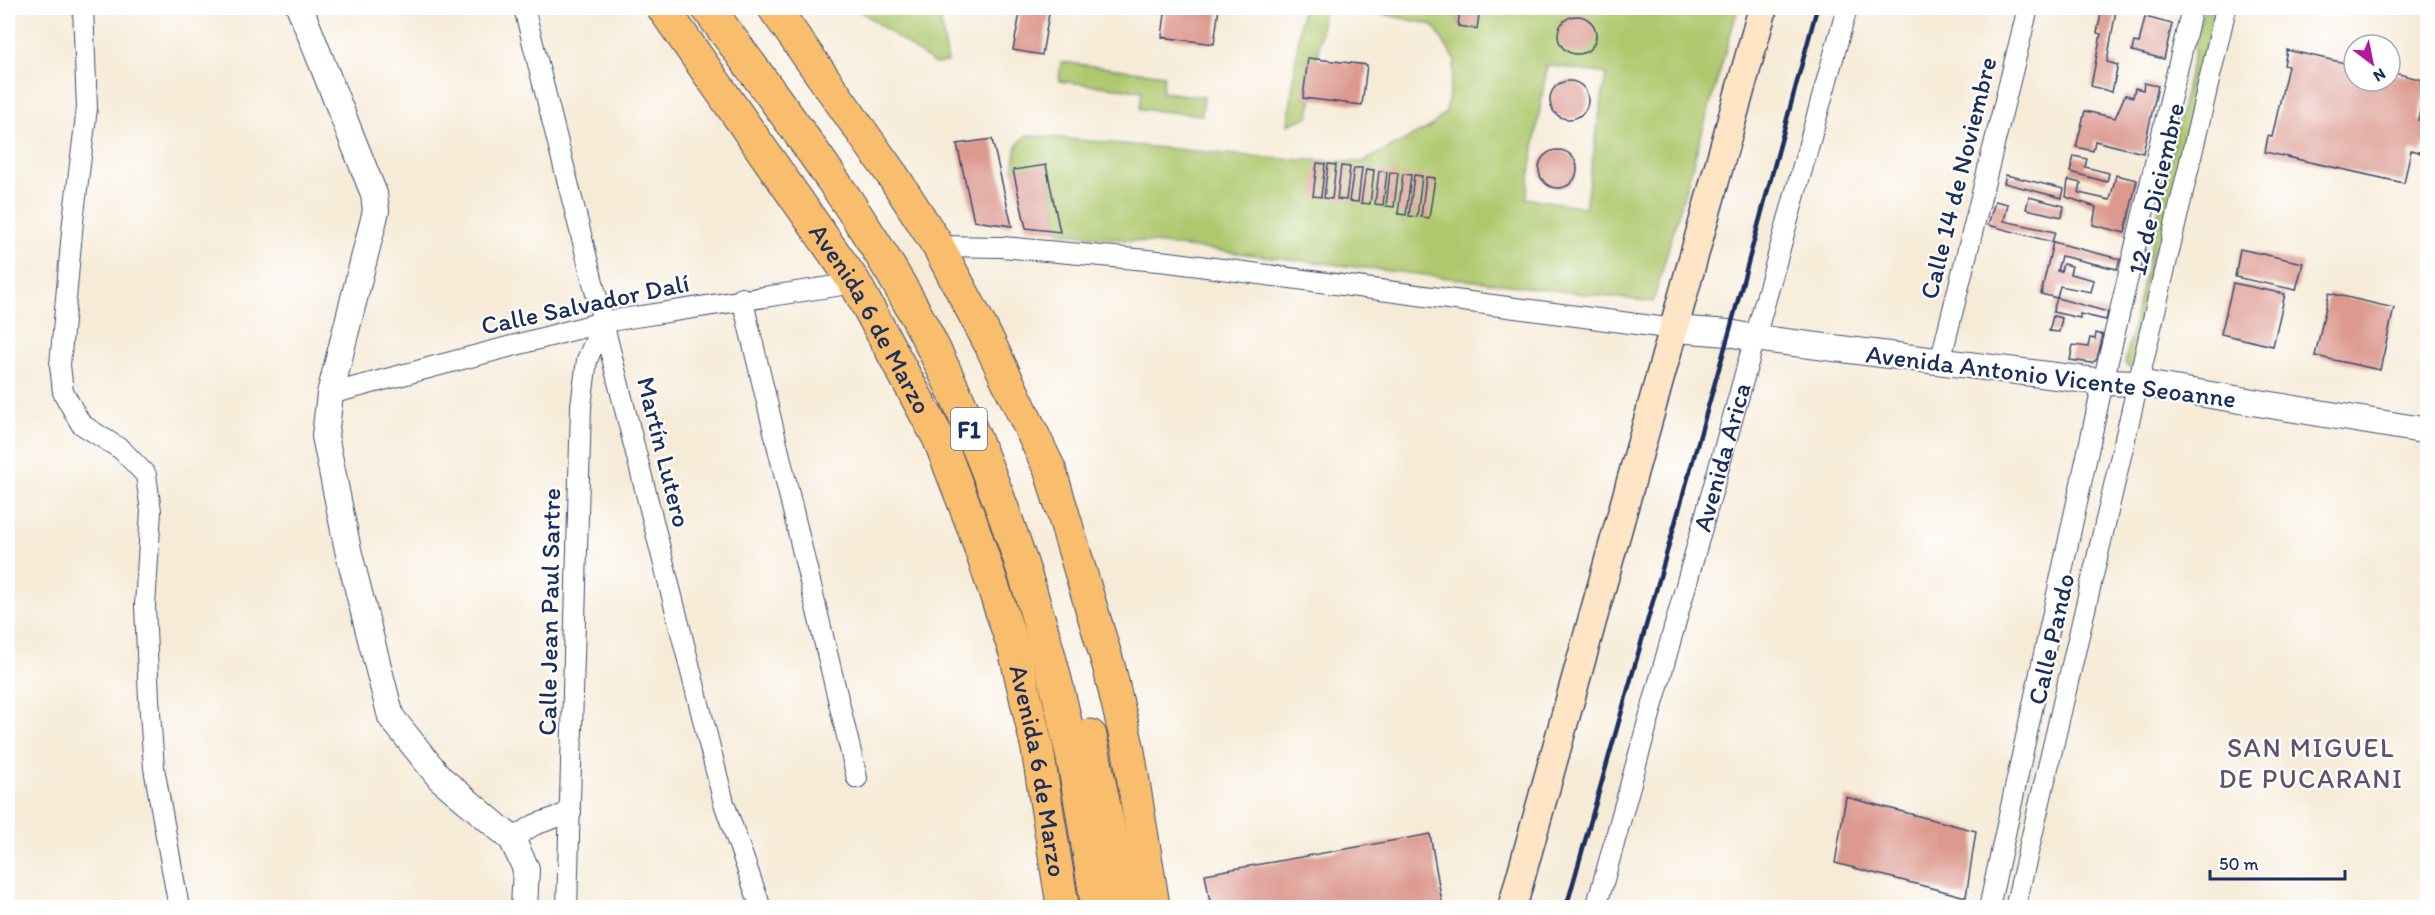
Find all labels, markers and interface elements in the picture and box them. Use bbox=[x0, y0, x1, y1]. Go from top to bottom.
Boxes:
north arrow bbox=[2342, 33, 2402, 93]
street label: Calle 14 de Noviembre bbox=[1912, 54, 2004, 302]
text: N bbox=[2370, 64, 2389, 86]
street label: 12 de Diciembre bbox=[2121, 99, 2191, 279]
street label: Avenida 6 de Marzo bbox=[802, 217, 938, 419]
street label: Calle Salvador Dalí bbox=[478, 266, 692, 342]
street label: Avenida Antonio Vicente Seoanne bbox=[1864, 337, 2238, 415]
street label: Martín Lutero bbox=[630, 374, 698, 530]
street label: Avenida Arica bbox=[1686, 379, 1758, 535]
road number: F1 bbox=[951, 408, 987, 450]
street label: Calle Jean Paul Sartre bbox=[531, 488, 567, 736]
street label: Calle Pando bbox=[2020, 570, 2082, 708]
street label: Avenida 6 de Marzo bbox=[1002, 662, 1074, 879]
district label: SAN MIGUEL DE PUCARANI bbox=[2218, 731, 2404, 795]
scale bar bbox=[2210, 843, 2345, 881]
text: 50 m bbox=[2219, 853, 2259, 875]

